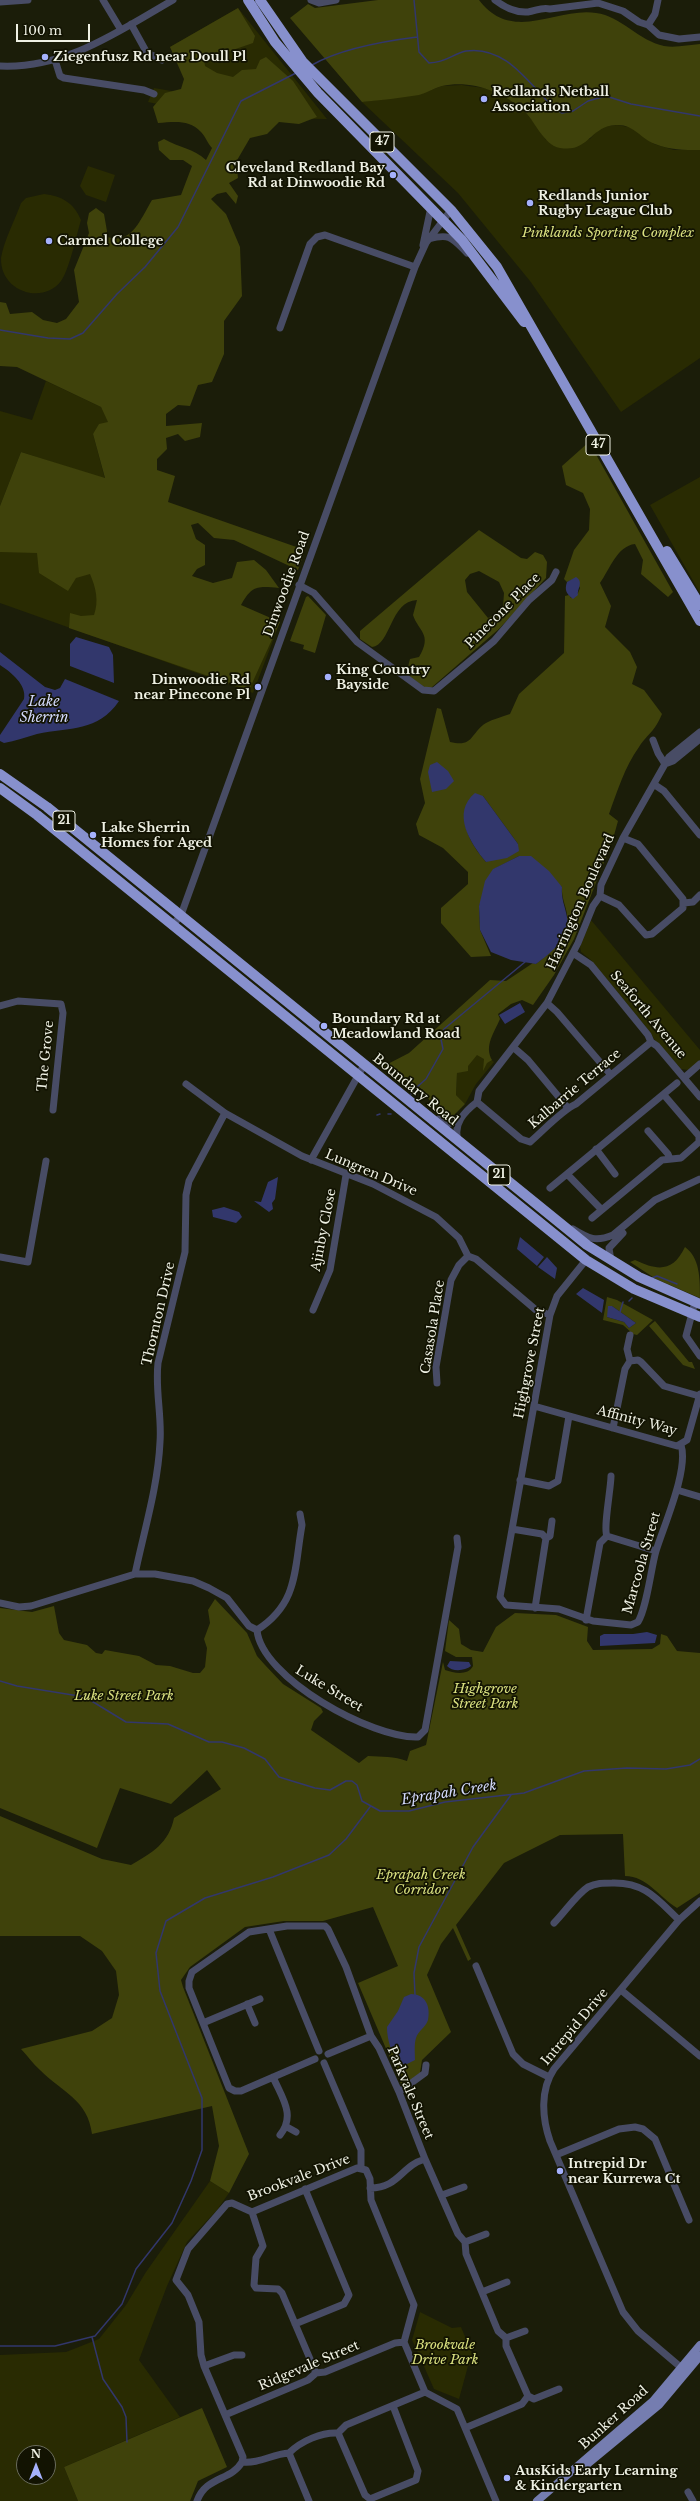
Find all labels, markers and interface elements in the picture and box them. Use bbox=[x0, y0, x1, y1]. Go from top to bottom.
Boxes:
scale bar bbox=[18, 16, 92, 42]
text: 100 m bbox=[23, 23, 62, 38]
place label: Ziegenfusz Rd near Doull Pl bbox=[53, 49, 246, 65]
marker: Ziegenfusz Rd near Doull Pl bbox=[40, 52, 50, 62]
place label: Redlands Netball Association bbox=[492, 84, 609, 115]
marker: Redlands Netball Association bbox=[479, 94, 489, 104]
road number: 47 bbox=[370, 132, 394, 152]
place label: Cleveland Redland Bay Rd at Dinwoodie Rd bbox=[226, 160, 385, 191]
marker: Cleveland Redland Bay Rd at Dinwoodie Rd bbox=[388, 170, 398, 180]
place label: Redlands Junior Rugby League Club bbox=[538, 188, 672, 219]
marker: Redlands Junior Rugby League Club bbox=[525, 198, 535, 208]
park label: Pinklands Sporting Complex bbox=[522, 225, 694, 241]
place label: Carmel College bbox=[57, 233, 163, 249]
marker: Carmel College bbox=[44, 236, 54, 246]
road number: 47 bbox=[586, 435, 610, 455]
street label: Dinwoodie Road bbox=[261, 529, 313, 639]
street label: Pinecone Place bbox=[462, 570, 544, 652]
place label: King Country Bayside bbox=[336, 662, 430, 693]
place label: Dinwoodie Rd near Pinecone Pl bbox=[134, 672, 250, 703]
marker: King Country Bayside bbox=[323, 672, 333, 682]
marker: Dinwoodie Rd near Pinecone Pl bbox=[253, 682, 263, 692]
water label: Lake Sherrin bbox=[19, 694, 69, 726]
road number: 21 bbox=[53, 811, 75, 831]
place label: Lake Sherrin Homes for Aged bbox=[101, 820, 212, 851]
marker: Lake Sherrin Homes for Aged bbox=[88, 830, 98, 840]
street label: Harrington Boulevard bbox=[544, 831, 618, 973]
street label: Seaforth Avenue bbox=[607, 968, 689, 1062]
place label: Boundary Rd at Meadowland Road bbox=[332, 1011, 460, 1042]
street label: The Grove bbox=[35, 1020, 57, 1092]
marker: Boundary Rd at Meadowland Road bbox=[319, 1021, 329, 1031]
street label: Kalbarrie Terrace bbox=[526, 1046, 624, 1132]
street label: Boundary Road bbox=[369, 1051, 461, 1129]
street label: Lungren Drive bbox=[323, 1147, 419, 1199]
road number: 21 bbox=[488, 1165, 510, 1185]
street label: Ajinby Close bbox=[308, 1187, 340, 1273]
street label: Thornton Drive bbox=[139, 1260, 179, 1368]
street label: Casasola Place bbox=[418, 1279, 448, 1375]
street label: Highgrove Street bbox=[512, 1306, 548, 1420]
street label: Affinity Way bbox=[595, 1403, 679, 1439]
street label: Marcoola Street bbox=[620, 1510, 664, 1616]
street label: Luke Street bbox=[292, 1663, 366, 1715]
park label: Highgrove Street Park bbox=[452, 1681, 518, 1712]
park label: Luke Street Park bbox=[74, 1688, 174, 1704]
water label: Eprapah Creek bbox=[400, 1777, 498, 1809]
park label: Eprapah Creek Corridor bbox=[376, 1867, 466, 1898]
street label: Intrepid Drive bbox=[538, 1985, 612, 2069]
street label: Parkvale Street bbox=[383, 2044, 437, 2142]
street label: Brookvale Drive bbox=[246, 2151, 352, 2205]
place label: Intrepid Dr near Kurrewa Ct bbox=[568, 2156, 681, 2187]
marker: Intrepid Dr near Kurrewa Ct bbox=[555, 2166, 565, 2176]
park label: Brookvale Drive Park bbox=[412, 2337, 478, 2368]
street label: Ridgevale Street bbox=[256, 2338, 362, 2394]
street label: Bunker Road bbox=[576, 2383, 652, 2453]
north arrow bbox=[16, 2445, 56, 2485]
text: N bbox=[31, 2447, 41, 2461]
place label: AusKids Early Learning & Kindergarten bbox=[515, 2463, 677, 2494]
marker: AusKids Early Learning & Kindergarten bbox=[502, 2473, 512, 2483]

